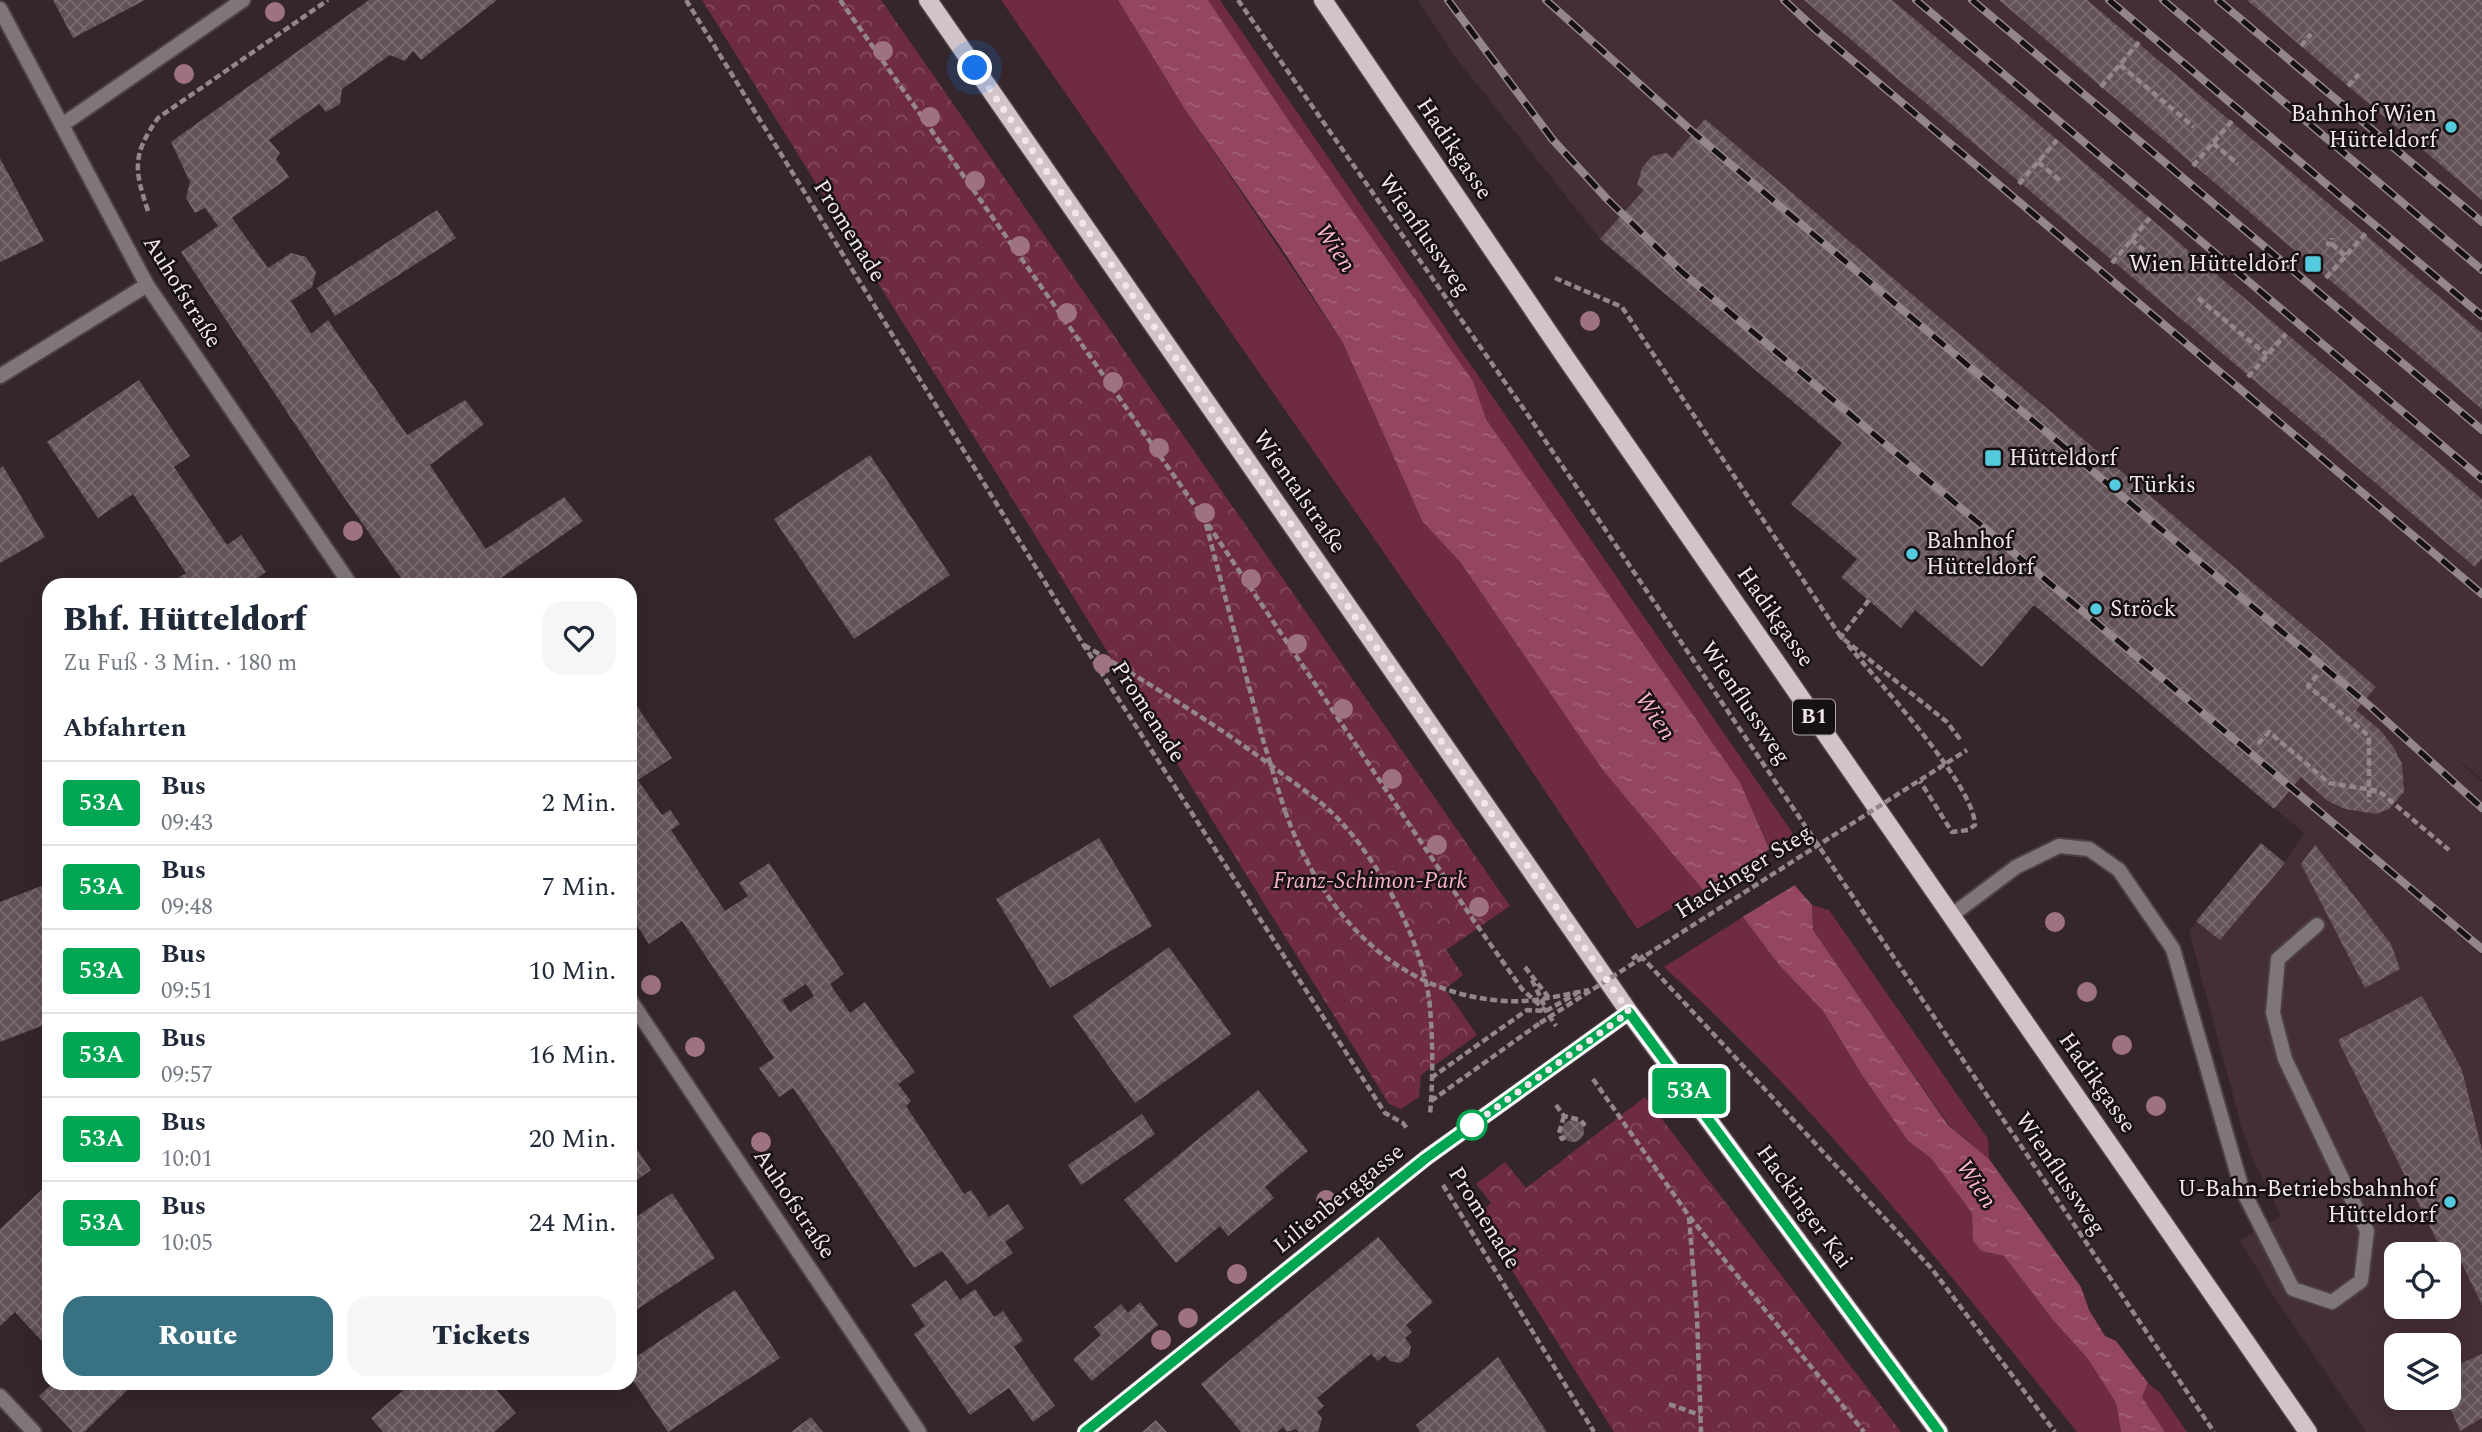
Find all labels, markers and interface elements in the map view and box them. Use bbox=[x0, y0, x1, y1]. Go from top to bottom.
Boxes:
your location bbox=[957, 50, 992, 85]
street label: Hadikgasse bbox=[1407, 91, 1501, 207]
place label: Bahnhof Wien Hütteldorf bbox=[2290, 97, 2439, 158]
marker: Bahnhof Wien Hütteldorf bbox=[2443, 119, 2459, 135]
street label: Wienflussweg bbox=[1369, 167, 1479, 303]
street label: Promenade bbox=[804, 173, 894, 289]
water label: Wien bbox=[1305, 216, 1365, 280]
street label: Auhofstraße bbox=[133, 229, 231, 355]
place label: Wien Hütteldorf bbox=[2129, 247, 2299, 282]
marker: Wien Hütteldorf bbox=[2303, 254, 2323, 274]
street label: Wientalstraße bbox=[1243, 423, 1355, 561]
place label: Hütteldorf bbox=[2009, 441, 2119, 476]
marker: Hütteldorf bbox=[1983, 448, 2003, 468]
place label: Türkis bbox=[2129, 468, 2196, 503]
marker: Türkis bbox=[2107, 477, 2123, 493]
place label: Bahnhof Hütteldorf bbox=[1926, 524, 2036, 585]
marker: Bahnhof Hütteldorf bbox=[1904, 546, 1920, 562]
street label: Hadikgasse bbox=[1727, 559, 1823, 675]
place label: Ströck bbox=[2110, 592, 2176, 627]
text: Bhf. Hütteldorf bbox=[63, 595, 306, 645]
button: heart bbox=[542, 601, 616, 675]
marker: Ströck bbox=[2088, 601, 2104, 617]
street label: Wienflussweg bbox=[1691, 634, 1799, 772]
text: Zu Fuß · 3 Min. · 180 m bbox=[63, 646, 297, 681]
street label: Promenade bbox=[1102, 654, 1194, 770]
water label: Wien bbox=[1625, 684, 1685, 748]
road number: B1 bbox=[1793, 700, 1835, 734]
text: Abfahrten bbox=[63, 708, 187, 748]
text: Bus bbox=[161, 766, 206, 806]
text: 2 Min. bbox=[542, 783, 616, 823]
text: 53A bbox=[79, 785, 124, 821]
text: 09:43 bbox=[161, 806, 213, 841]
street label: Hackinger Steg bbox=[1668, 816, 1820, 928]
text: Bus bbox=[161, 850, 206, 890]
park label: Franz-Schimon-Park bbox=[1273, 864, 1467, 899]
text: 7 Min. bbox=[542, 867, 616, 907]
text: 53A bbox=[79, 869, 124, 905]
text: 09:48 bbox=[161, 890, 213, 925]
text: Bus bbox=[161, 934, 206, 974]
text: 10 Min. bbox=[529, 951, 616, 991]
text: 53A bbox=[79, 953, 124, 989]
text: 09:51 bbox=[161, 974, 213, 1009]
text: Bus bbox=[161, 1018, 206, 1058]
street label: Hadikgasse bbox=[2049, 1025, 2145, 1141]
text: 16 Min. bbox=[529, 1035, 616, 1075]
text: 53A bbox=[79, 1037, 124, 1073]
text: 09:57 bbox=[161, 1058, 213, 1093]
line badge: 53A bbox=[1649, 1068, 1729, 1114]
text: 53A bbox=[1666, 1073, 1712, 1109]
text: Bus bbox=[161, 1102, 206, 1142]
street label: Wienflussweg bbox=[2006, 1105, 2114, 1243]
unlabelled marker bbox=[1457, 1110, 1487, 1140]
text: 20 Min. bbox=[529, 1119, 616, 1159]
text: 53A bbox=[79, 1121, 124, 1157]
street label: Lilienberggasse bbox=[1266, 1135, 1412, 1263]
street label: Hackinger Kai bbox=[1747, 1137, 1861, 1277]
text: 10:01 bbox=[161, 1142, 213, 1177]
street label: Auhofstraße bbox=[744, 1142, 844, 1266]
water label: Wien bbox=[1946, 1152, 2006, 1216]
street label: Promenade bbox=[1439, 1160, 1529, 1276]
place label: U-Bahn-Betriebsbahnhof Hütteldorf bbox=[2178, 1172, 2438, 1233]
text: Bus bbox=[161, 1186, 206, 1226]
marker: U-Bahn-Betriebsbahnhof Hütteldorf bbox=[2442, 1194, 2458, 1210]
text: 24 Min. bbox=[529, 1203, 616, 1243]
text: 53A bbox=[79, 1205, 124, 1241]
text: 10:05 bbox=[161, 1226, 213, 1261]
map controls bbox=[2384, 1242, 2461, 1410]
button: locate bbox=[2384, 1242, 2461, 1319]
button: Route bbox=[63, 1296, 333, 1376]
button: Tickets bbox=[347, 1296, 616, 1376]
button: layers bbox=[2384, 1333, 2461, 1410]

